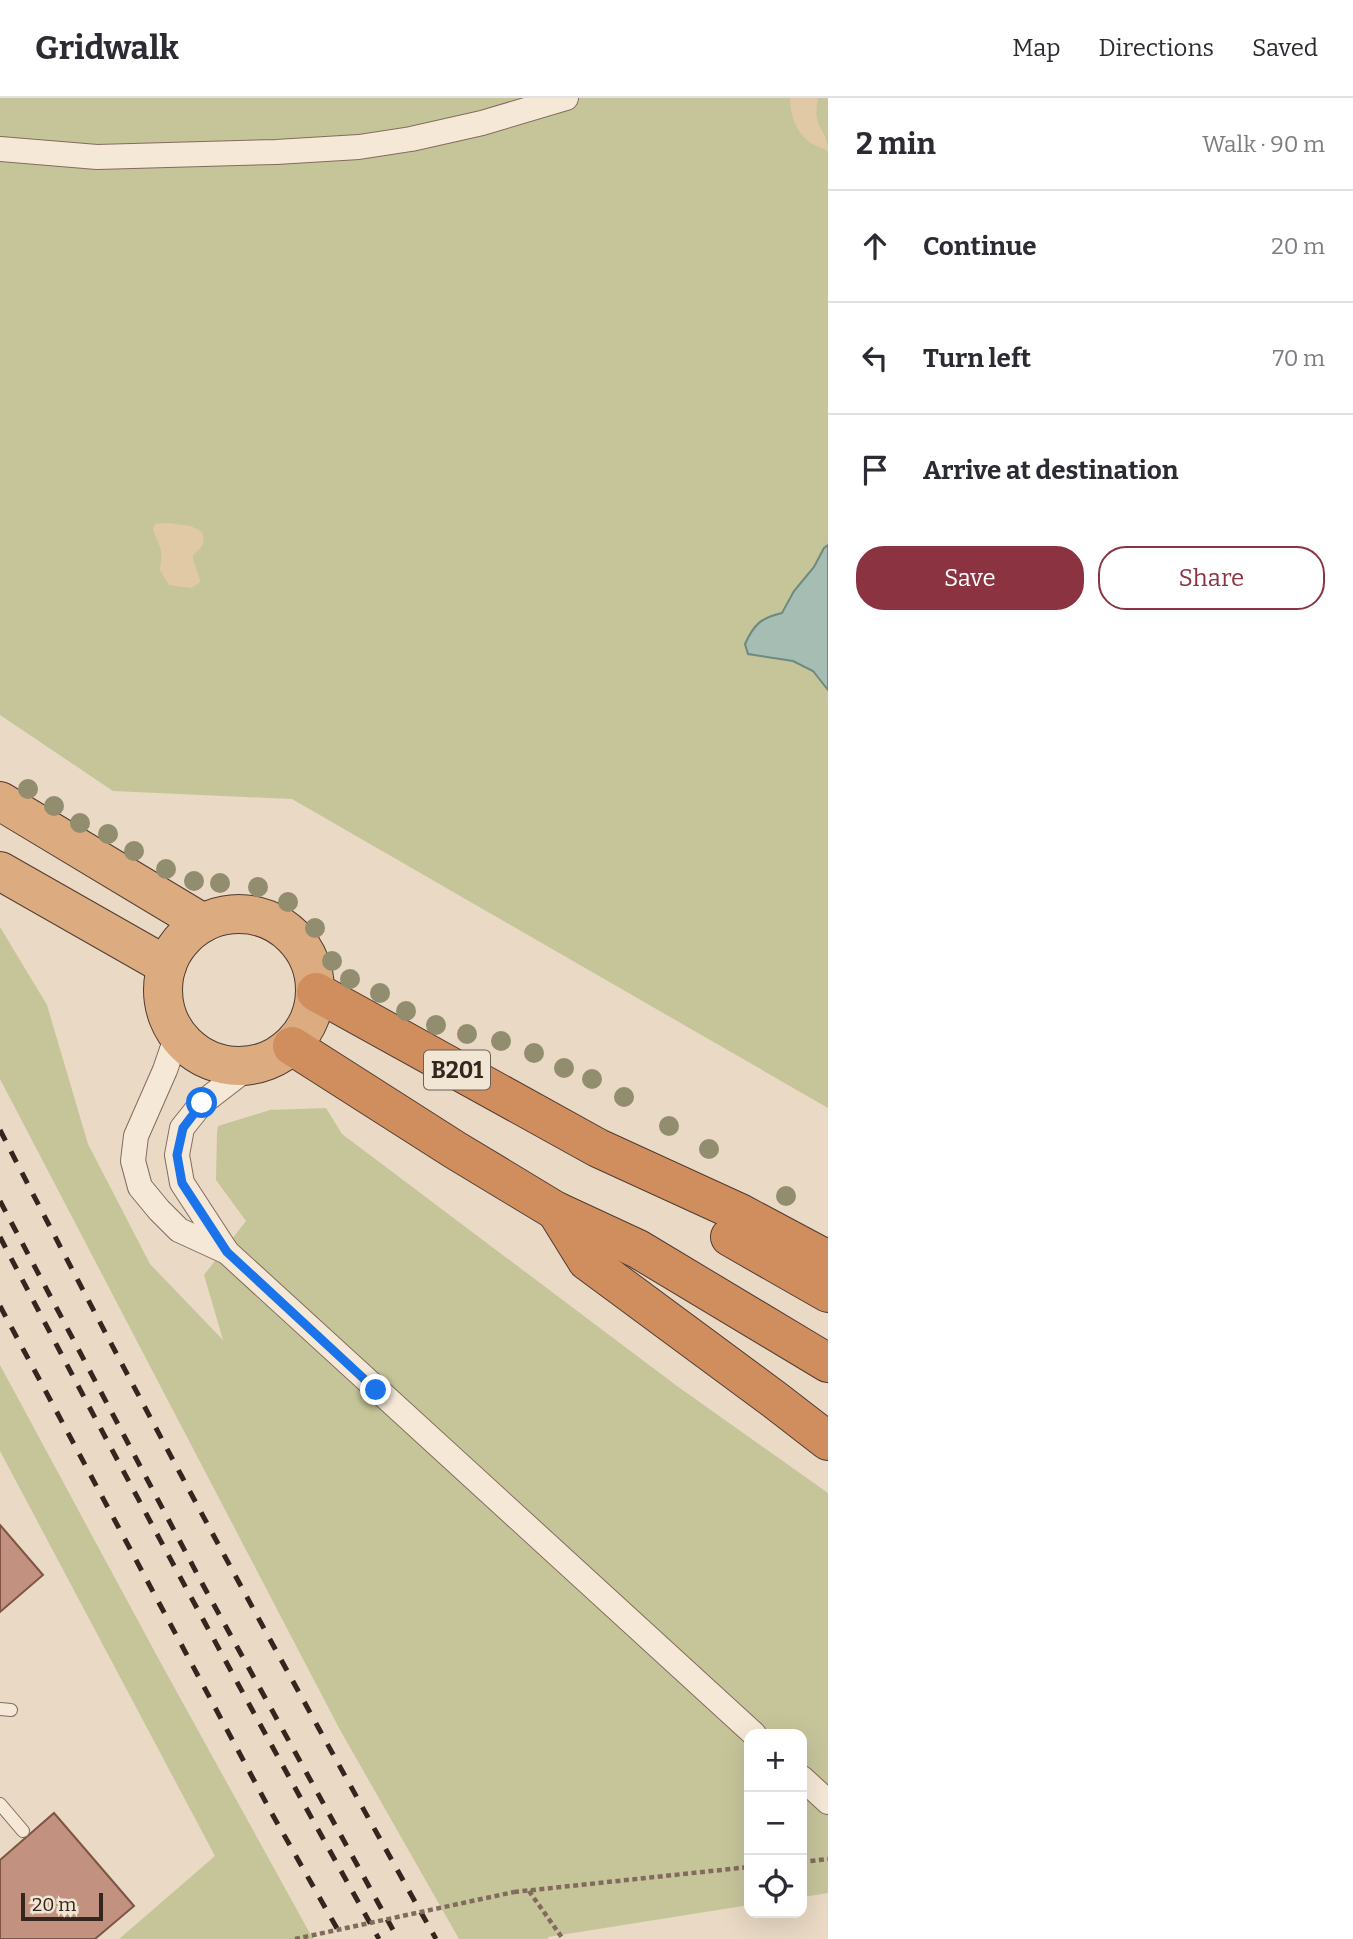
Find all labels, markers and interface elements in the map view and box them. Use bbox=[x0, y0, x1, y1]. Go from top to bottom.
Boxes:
text: Gridwalk bbox=[35, 28, 179, 68]
text: Map bbox=[1012, 34, 1061, 62]
text: Directions bbox=[1099, 34, 1214, 62]
text: Saved bbox=[1252, 34, 1318, 62]
text: 2 min bbox=[856, 126, 936, 162]
text: Walk · 90 m bbox=[1202, 130, 1325, 158]
icon: ahead bbox=[856, 227, 894, 265]
text: Continue bbox=[923, 231, 1037, 262]
text: 20 m bbox=[1271, 232, 1325, 260]
icon: left bbox=[856, 339, 894, 377]
text: Turn left bbox=[923, 343, 1031, 374]
text: 70 m bbox=[1273, 344, 1325, 372]
icon: arrive bbox=[856, 451, 894, 489]
text: Arrive at destination bbox=[923, 455, 1178, 486]
button: Save bbox=[856, 546, 1084, 610]
button: Share bbox=[1098, 546, 1325, 610]
road number: B201 bbox=[424, 1051, 490, 1090]
route start bbox=[186, 1087, 217, 1118]
route end bbox=[360, 1374, 391, 1405]
map controls bbox=[744, 1729, 807, 1918]
button: + bbox=[744, 1729, 807, 1792]
button: − bbox=[744, 1792, 807, 1855]
button: locate bbox=[744, 1855, 807, 1918]
scale bar bbox=[21, 1890, 103, 1922]
text: 20 m bbox=[32, 1893, 76, 1916]

